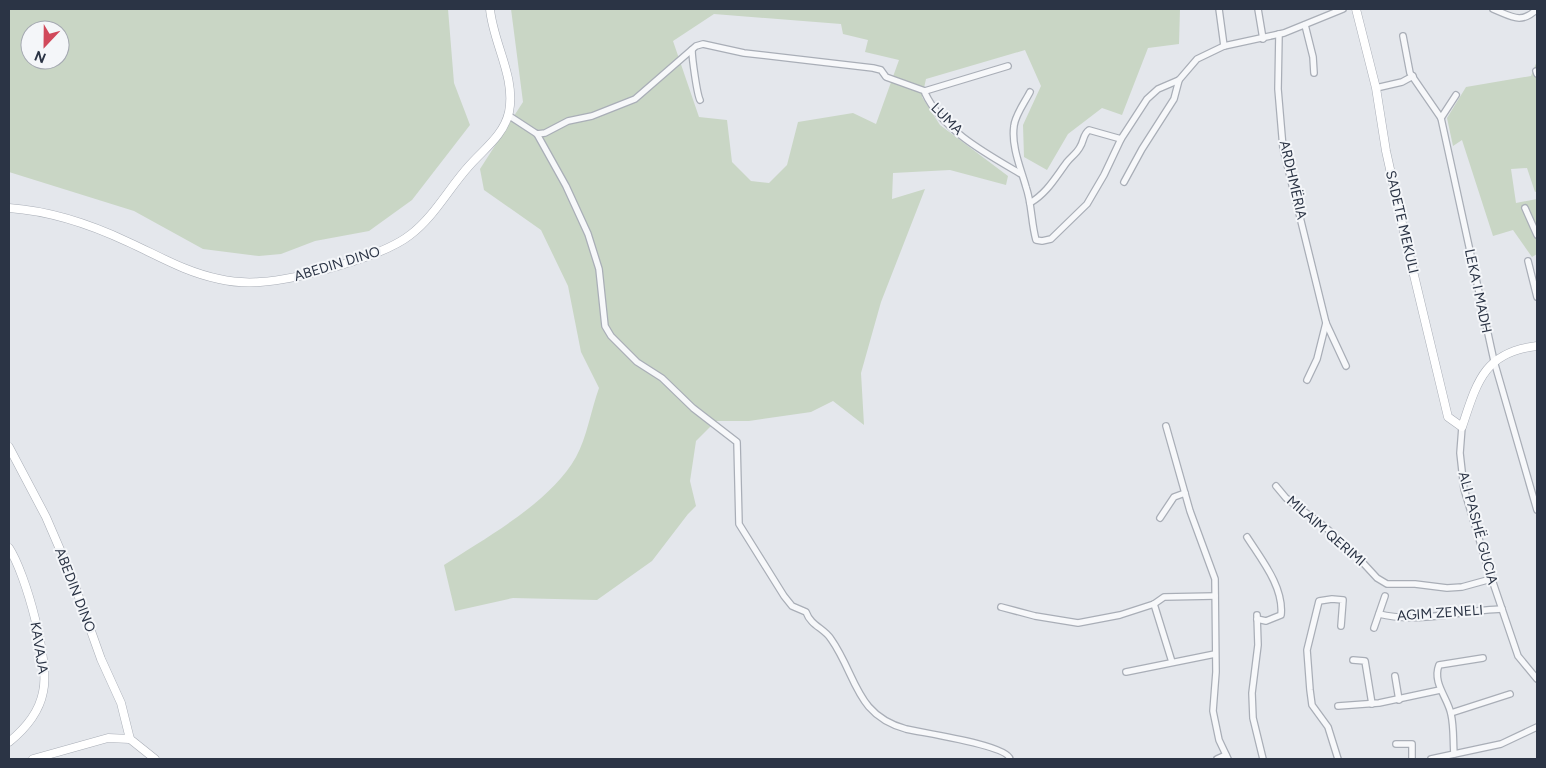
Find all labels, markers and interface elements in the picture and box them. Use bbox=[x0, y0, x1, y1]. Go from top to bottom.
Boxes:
north arrow bbox=[20, 20, 70, 70]
text: N bbox=[32, 47, 49, 66]
street label: LUMA bbox=[927, 99, 967, 139]
street label: ARDHMËRIA bbox=[1276, 139, 1310, 222]
street label: SADETE MEKULI bbox=[1382, 169, 1422, 275]
street label: ABEDIN DINO bbox=[292, 243, 382, 285]
street label: LEKA I MADH bbox=[1461, 247, 1495, 335]
street label: ALI PASHË GUCIA bbox=[1455, 470, 1501, 587]
street label: MILAIM QERIMI bbox=[1283, 492, 1369, 570]
street label: ABEDIN DINO bbox=[51, 545, 99, 635]
street label: AGIM ZENELI bbox=[1396, 602, 1484, 624]
street label: KAVAJA bbox=[26, 621, 52, 676]

